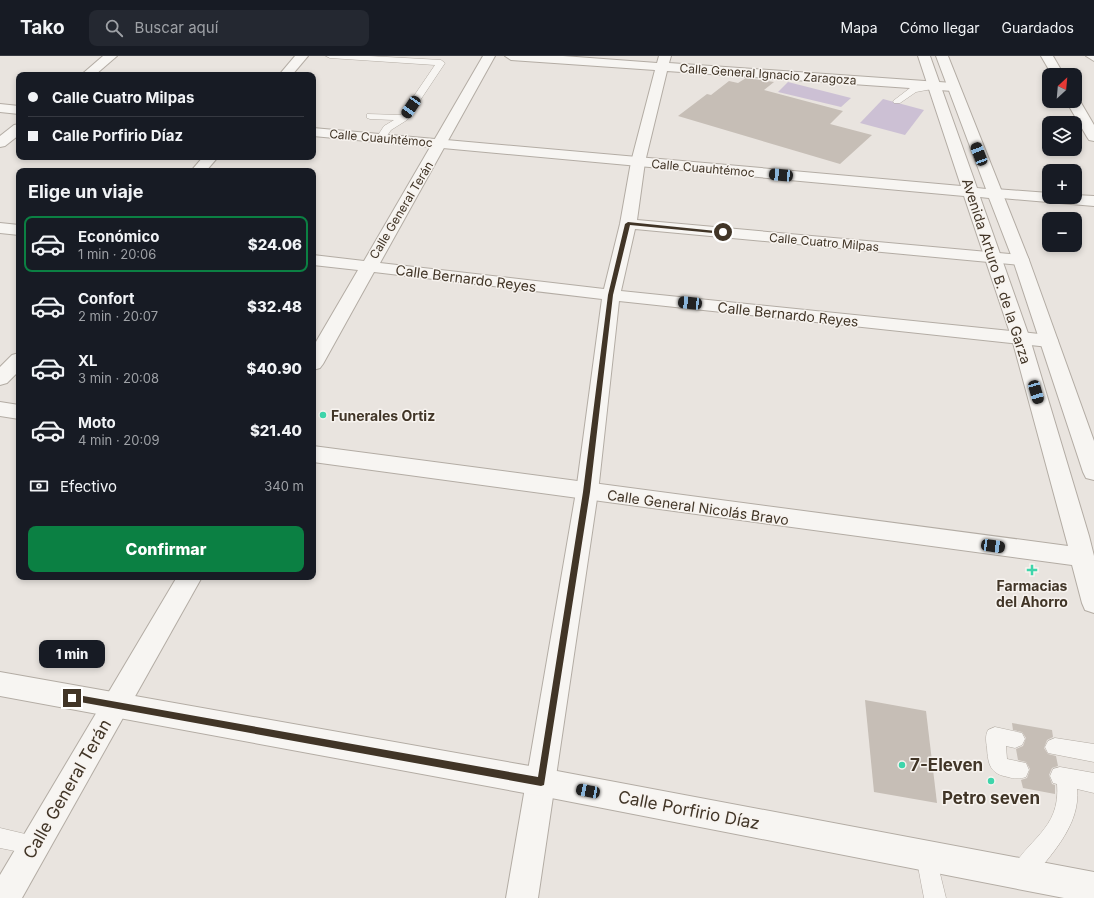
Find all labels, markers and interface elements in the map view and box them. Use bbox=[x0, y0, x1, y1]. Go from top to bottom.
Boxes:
search box bbox=[89, 10, 369, 46]
text: Tako bbox=[20, 16, 65, 39]
icon: search bbox=[103, 17, 125, 39]
text: Buscar aquí bbox=[135, 18, 218, 37]
text: Mapa bbox=[841, 19, 878, 36]
text: Cómo llegar bbox=[900, 19, 980, 36]
text: Guardados bbox=[1002, 19, 1074, 36]
street label: Calle General Ignacio Zaragoza bbox=[679, 60, 857, 88]
north arrow bbox=[1042, 68, 1082, 108]
map controls bbox=[1042, 68, 1082, 252]
text: Calle Cuatro Milpas bbox=[52, 88, 194, 107]
car bbox=[399, 94, 423, 120]
button: layers bbox=[1042, 116, 1082, 156]
text: Calle Porfirio Díaz bbox=[52, 126, 183, 145]
street label: Calle Cuauhtémoc bbox=[329, 126, 434, 150]
car bbox=[969, 141, 989, 167]
street label: Calle Cuauhtémoc bbox=[651, 156, 756, 180]
street label: Calle General Terán bbox=[366, 158, 436, 262]
button: + bbox=[1042, 164, 1082, 204]
car bbox=[769, 168, 793, 182]
street label: Avenida Arturo B. de la Garza bbox=[959, 176, 1035, 366]
text: Elige un viaje bbox=[28, 181, 143, 202]
button: − bbox=[1042, 212, 1082, 252]
route start bbox=[714, 223, 732, 241]
icon: car bbox=[30, 226, 66, 262]
text: Económico bbox=[78, 227, 159, 246]
street label: Calle Cuatro Milpas bbox=[768, 230, 880, 254]
text: $24.06 bbox=[248, 235, 302, 254]
text: 1 min · 20:06 bbox=[78, 246, 156, 262]
street label: Calle Bernardo Reyes bbox=[395, 261, 537, 295]
icon: car bbox=[30, 288, 66, 324]
text: Confort bbox=[78, 289, 134, 308]
car bbox=[677, 296, 703, 310]
text: $32.48 bbox=[247, 297, 302, 316]
street label: Calle Bernardo Reyes bbox=[717, 298, 859, 330]
text: 2 min · 20:07 bbox=[78, 308, 158, 324]
icon: car bbox=[30, 350, 66, 386]
text: XL bbox=[78, 351, 98, 370]
text: $40.90 bbox=[246, 359, 302, 378]
text: 3 min · 20:08 bbox=[78, 370, 159, 386]
car bbox=[1027, 379, 1045, 405]
place label: Funerales Ortiz bbox=[331, 407, 435, 424]
marker: Funerales Ortiz bbox=[318, 410, 328, 420]
icon: car bbox=[30, 412, 66, 448]
text: Moto bbox=[78, 413, 116, 432]
text: $21.40 bbox=[250, 421, 302, 440]
text: 4 min · 20:09 bbox=[78, 432, 159, 448]
icon: cash bbox=[28, 475, 50, 497]
text: Efectivo bbox=[60, 477, 117, 496]
text: 340 m bbox=[264, 478, 304, 494]
street label: Calle General Nicolás Bravo bbox=[606, 486, 790, 528]
button: Confirmar bbox=[28, 526, 304, 572]
car bbox=[980, 538, 1006, 554]
marker: Farmacias del Ahorro bbox=[1027, 565, 1037, 575]
place label: Farmacias del Ahorro bbox=[996, 577, 1068, 610]
callout: 1 min bbox=[39, 640, 105, 668]
text: 1 min bbox=[56, 646, 88, 662]
route end bbox=[63, 689, 81, 707]
street label: Calle General Terán bbox=[19, 716, 115, 862]
place label: 7-Eleven bbox=[910, 755, 983, 775]
marker: 7-Eleven bbox=[897, 760, 907, 770]
marker: Petro seven bbox=[986, 776, 996, 786]
car bbox=[575, 783, 601, 799]
street label: Calle Porfirio Díaz bbox=[616, 786, 762, 834]
place label: Petro seven bbox=[942, 788, 1040, 808]

